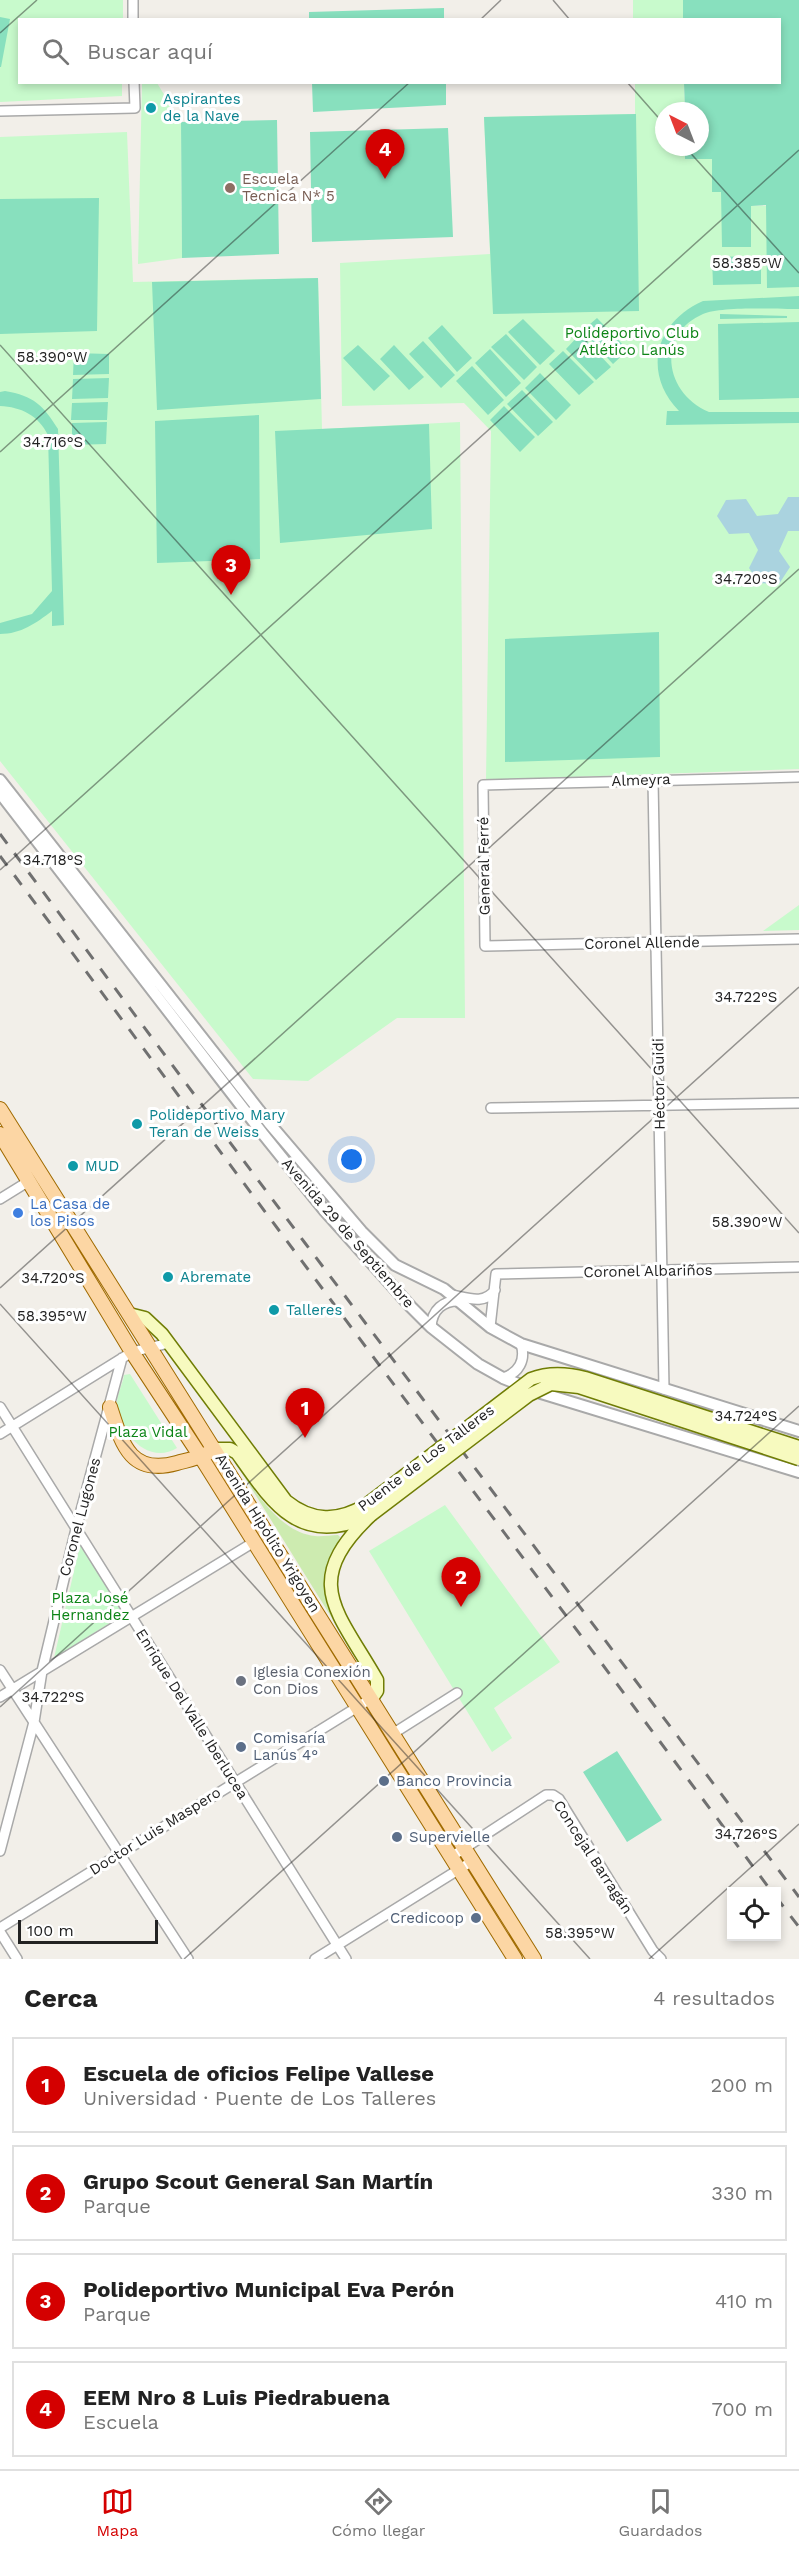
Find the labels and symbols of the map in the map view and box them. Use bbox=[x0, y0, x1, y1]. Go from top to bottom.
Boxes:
place label: Aspirantes de la Nave bbox=[163, 90, 241, 125]
marker: Aspirantes de la Nave bbox=[144, 101, 158, 115]
north arrow bbox=[655, 102, 709, 156]
pin: 4 bbox=[366, 130, 404, 179]
place label: Escuela Tecnica N* 5 bbox=[242, 170, 335, 205]
marker: Escuela Tecnica N* 5 bbox=[223, 181, 237, 195]
text: 58.385°W bbox=[712, 254, 782, 272]
park label: Polideportivo Club Atlético Lanús bbox=[565, 324, 699, 359]
text: 58.390°W bbox=[17, 348, 87, 366]
text: 34.716°S bbox=[23, 433, 83, 451]
pin: 3 bbox=[212, 546, 250, 595]
text: 34.720°S bbox=[714, 570, 778, 588]
street label: Almeyra bbox=[611, 770, 671, 790]
street label: General Ferré bbox=[474, 817, 494, 915]
text: 34.718°S bbox=[23, 851, 83, 869]
street label: Coronel Allende bbox=[584, 933, 700, 953]
text: 34.722°S bbox=[715, 988, 777, 1006]
street label: Héctor Guidi bbox=[649, 1038, 669, 1130]
place label: Polideportivo Mary Teran de Weiss bbox=[149, 1106, 285, 1141]
marker: Polideportivo Mary Teran de Weiss bbox=[130, 1117, 144, 1131]
your location bbox=[337, 1145, 366, 1174]
street label: Avenida 29 de Septiembre bbox=[278, 1154, 418, 1312]
place label: MUD bbox=[85, 1157, 119, 1175]
marker: MUD bbox=[66, 1159, 80, 1173]
place label: La Casa de los Pisos bbox=[30, 1195, 110, 1230]
marker: La Casa de los Pisos bbox=[11, 1206, 25, 1220]
text: 58.390°W bbox=[712, 1213, 782, 1231]
street label: Coronel Albariños bbox=[583, 1261, 713, 1281]
place label: Abremate bbox=[180, 1268, 251, 1286]
text: 34.720°S bbox=[21, 1269, 85, 1287]
marker: Abremate bbox=[161, 1270, 175, 1284]
place label: Talleres bbox=[286, 1301, 342, 1319]
marker: Talleres bbox=[267, 1303, 281, 1317]
text: 58.395°W bbox=[17, 1307, 87, 1325]
pin: 1 bbox=[286, 1388, 324, 1438]
street label: Puente de Los Talleres bbox=[354, 1401, 498, 1515]
text: 34.724°S bbox=[715, 1407, 777, 1425]
park label: Plaza Vidal bbox=[108, 1423, 188, 1441]
street label: Avenida Hipólito Yrigoyen bbox=[212, 1450, 324, 1616]
street label: Coronel Lugones bbox=[55, 1456, 105, 1578]
pin: 2 bbox=[442, 1558, 480, 1607]
park label: Plaza José Hernandez bbox=[51, 1589, 129, 1624]
street label: Enrique Del Valle Iberlucea bbox=[132, 1625, 252, 1803]
place label: Iglesia Conexión Con Dios bbox=[253, 1663, 371, 1698]
marker: Iglesia Conexión Con Dios bbox=[234, 1674, 248, 1688]
text: 34.722°S bbox=[22, 1688, 84, 1706]
place label: Comisaría Lanús 4° bbox=[253, 1729, 326, 1764]
marker: Comisaría Lanús 4° bbox=[234, 1740, 248, 1754]
place label: Banco Provincia bbox=[396, 1772, 513, 1790]
marker: Banco Provincia bbox=[377, 1774, 391, 1788]
street label: Doctor Luis Maspero bbox=[86, 1783, 224, 1879]
street label: Concejal Barragán bbox=[550, 1797, 636, 1917]
text: 34.726°S bbox=[714, 1825, 778, 1843]
place label: Supervielle bbox=[409, 1828, 490, 1846]
marker: Supervielle bbox=[390, 1830, 404, 1844]
place label: Credicoop bbox=[390, 1909, 464, 1927]
marker: Credicoop bbox=[469, 1911, 483, 1925]
scale bar bbox=[18, 1917, 158, 1944]
text: 58.395°W bbox=[545, 1924, 615, 1942]

